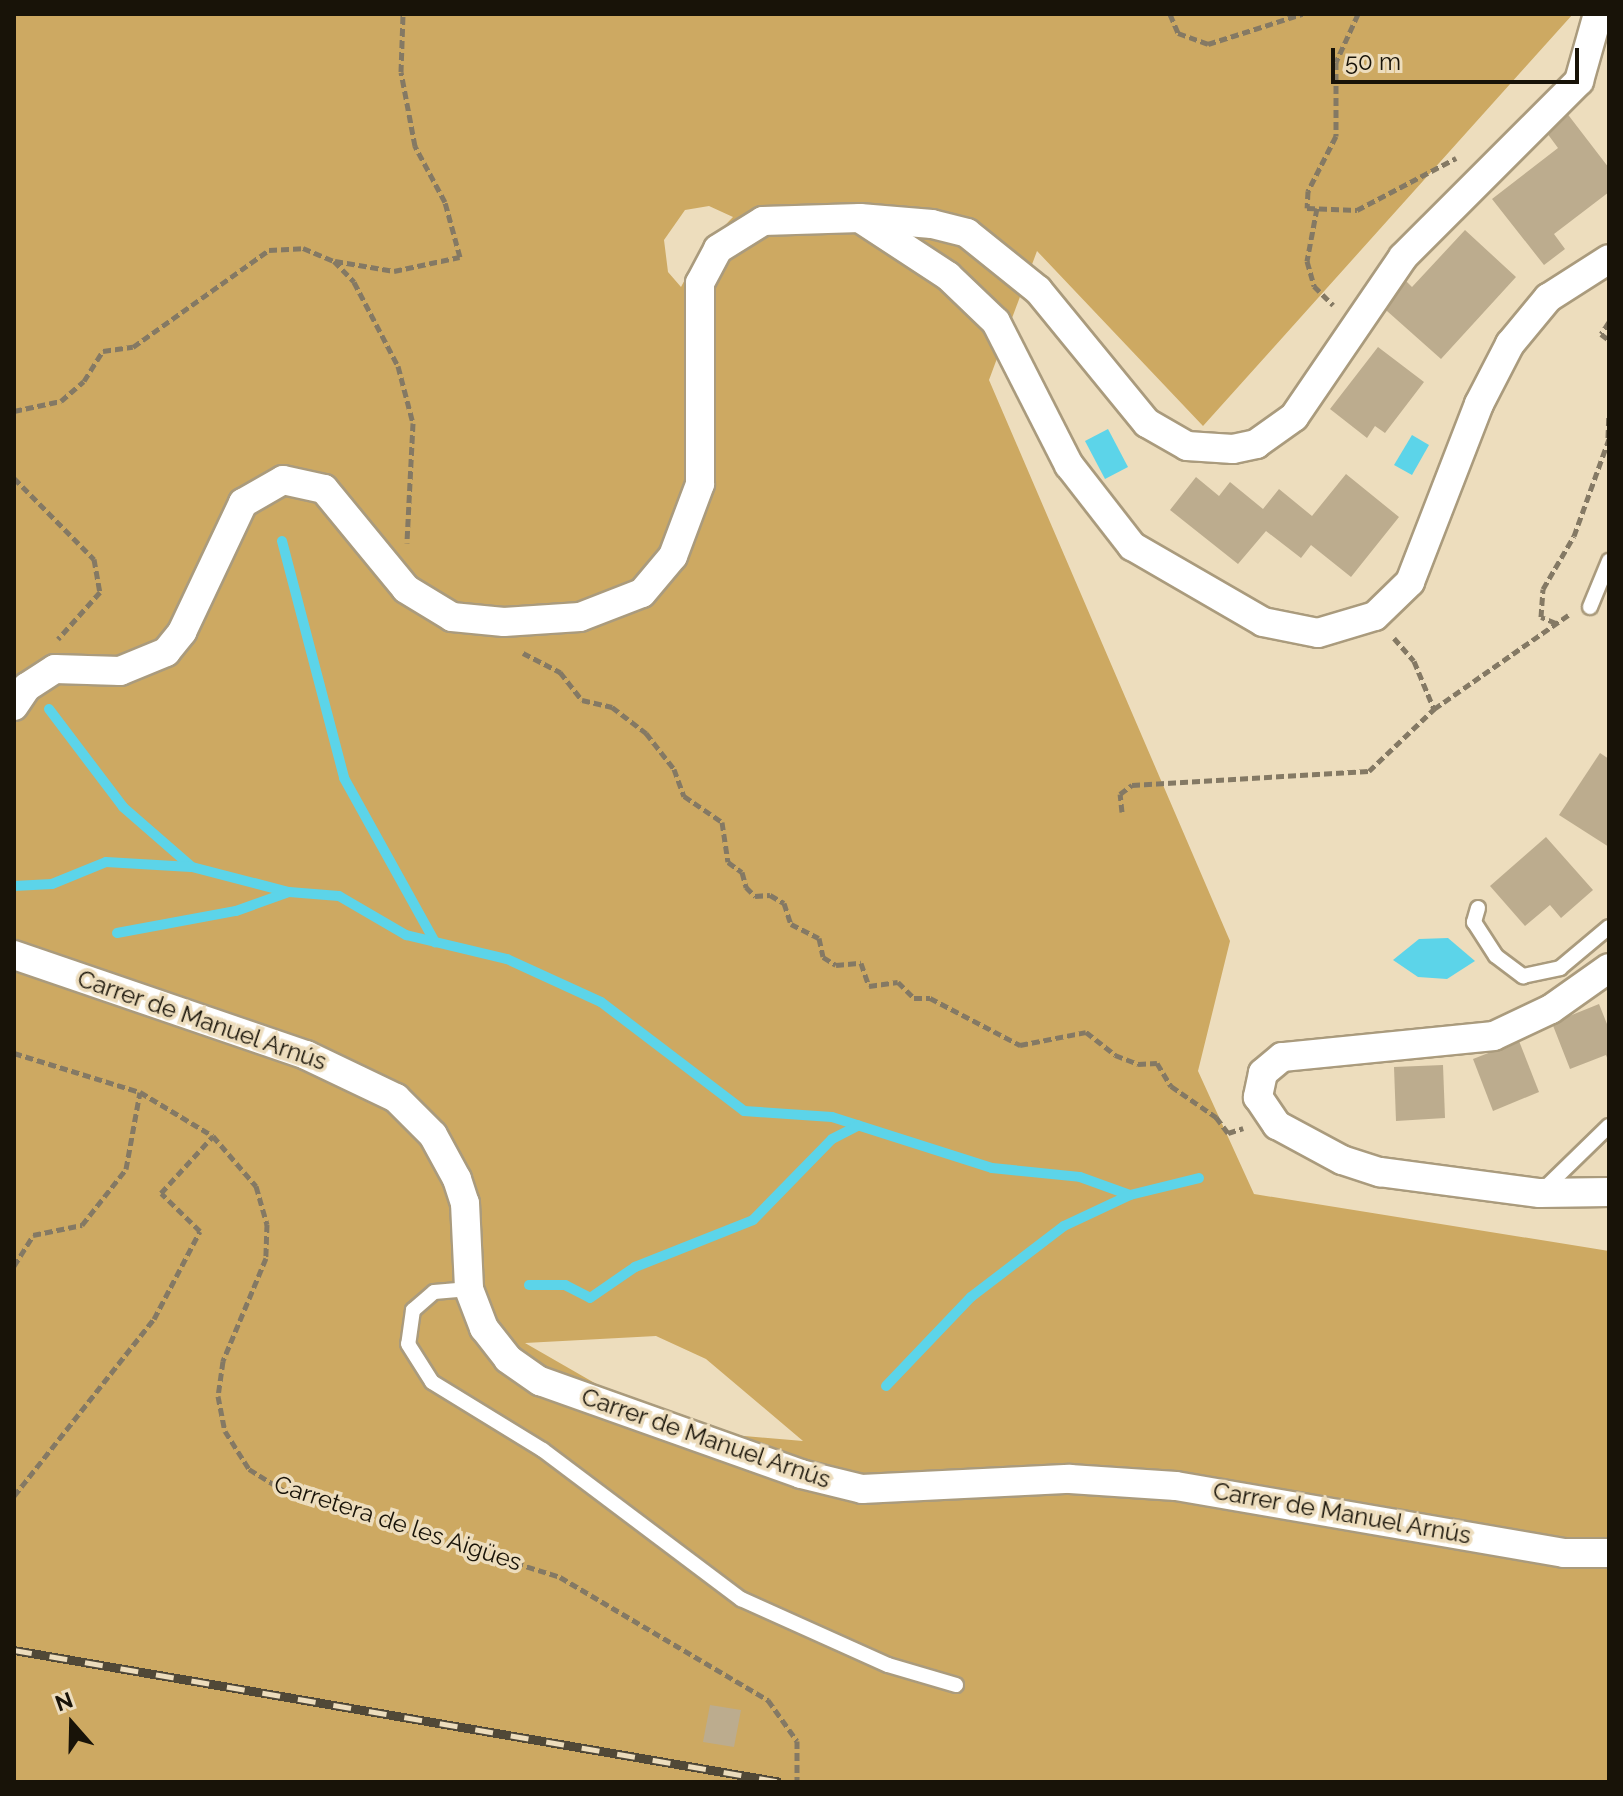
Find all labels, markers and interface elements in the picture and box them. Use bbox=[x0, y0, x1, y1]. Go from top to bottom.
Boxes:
scale bar bbox=[1335, 32, 1583, 82]
text: 50 m bbox=[1345, 47, 1401, 76]
street label: Carrer de Manuel Arnús bbox=[73, 964, 331, 1076]
street label: Carrer de Manuel Arnús bbox=[577, 1382, 835, 1494]
street label: Carretera de les Aigües bbox=[270, 1469, 526, 1577]
street label: Carrer de Manuel Arnús bbox=[1210, 1476, 1474, 1550]
north arrow bbox=[32, 1684, 112, 1764]
text: N bbox=[51, 1686, 76, 1717]

